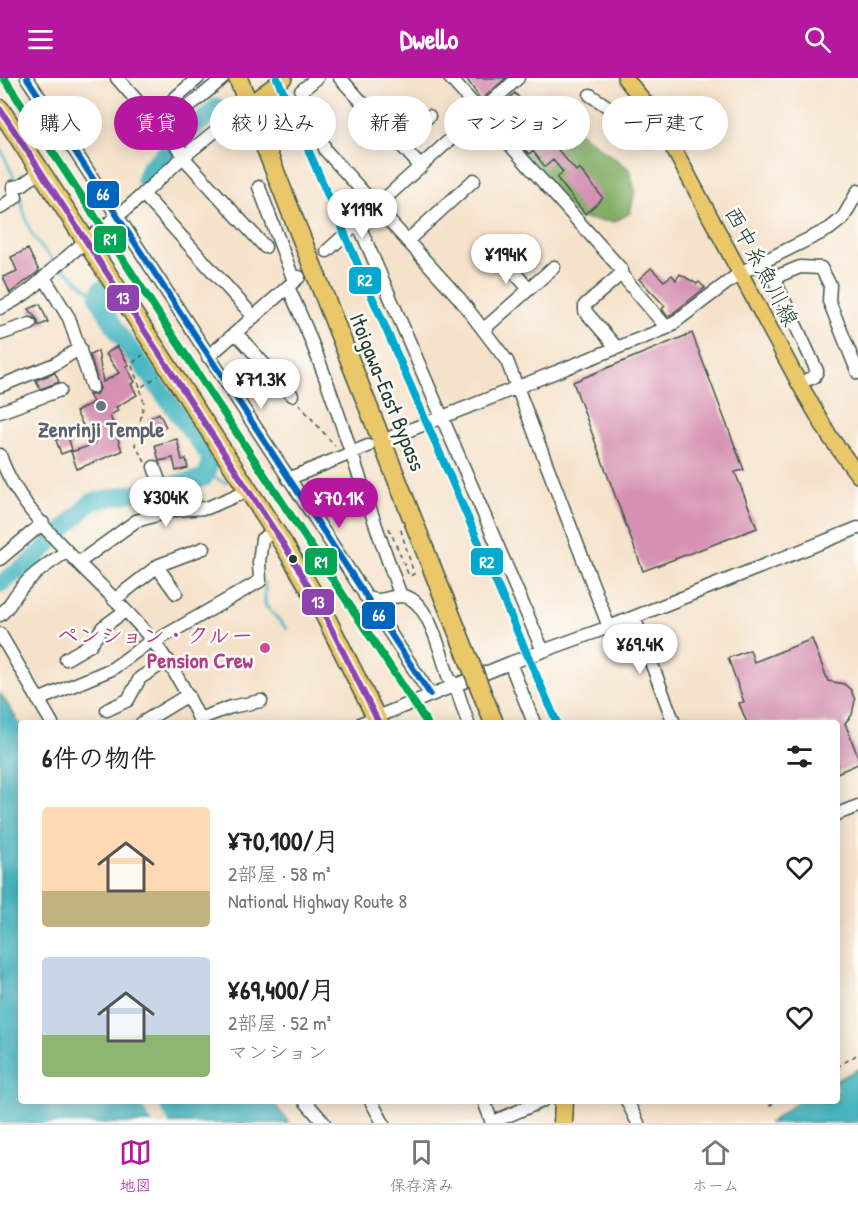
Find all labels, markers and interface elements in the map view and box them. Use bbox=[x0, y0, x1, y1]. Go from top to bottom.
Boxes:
text: Dwello bbox=[400, 21, 458, 57]
icon: menu bbox=[24, 23, 57, 56]
icon: search bbox=[801, 23, 834, 56]
chip: 購入 bbox=[18, 96, 102, 150]
chip: 賃貸 bbox=[114, 96, 198, 150]
chip: 絞り込み bbox=[210, 96, 336, 150]
chip: 新着 bbox=[348, 96, 432, 150]
chip: マンション bbox=[444, 96, 590, 150]
chip: 一戸建て bbox=[602, 96, 728, 150]
line badge: 66 bbox=[86, 180, 120, 209]
text: 66 bbox=[97, 183, 110, 205]
pin: ¥119K bbox=[320, 189, 404, 240]
text: ¥119K bbox=[341, 195, 383, 222]
street label: 西中糸魚川線 bbox=[718, 201, 806, 331]
line badge: R1 bbox=[93, 225, 127, 254]
text: R1 bbox=[103, 228, 117, 250]
pin: ¥194K bbox=[464, 234, 548, 285]
text: ¥194K bbox=[485, 240, 527, 267]
line badge: R2 bbox=[348, 266, 382, 295]
text: R2 bbox=[358, 269, 373, 291]
line badge: 13 bbox=[106, 284, 140, 312]
text: 13 bbox=[117, 287, 129, 309]
street label: Itoigawa-East Bypass bbox=[343, 309, 433, 475]
pin: ¥71.3K bbox=[212, 359, 310, 410]
text: ¥71.3K bbox=[236, 365, 286, 392]
marker: Zenrinji Temple bbox=[94, 399, 108, 413]
place label: Zenrinji Temple bbox=[38, 414, 164, 445]
pin: ¥304K bbox=[124, 477, 208, 528]
pin: ¥70.1K bbox=[290, 478, 388, 529]
text: ¥304K bbox=[143, 483, 189, 510]
text: ¥70.1K bbox=[314, 484, 364, 511]
line badge: R1 bbox=[304, 547, 338, 576]
line badge: R2 bbox=[470, 547, 504, 576]
text: R1 bbox=[314, 551, 328, 573]
text: R2 bbox=[480, 551, 495, 573]
unlabelled marker bbox=[287, 553, 299, 565]
line badge: 13 bbox=[301, 588, 335, 616]
text: 13 bbox=[312, 591, 324, 613]
line badge: 66 bbox=[361, 601, 396, 630]
text: 66 bbox=[373, 604, 386, 626]
place label: ペンション・クルー Pension Crew bbox=[57, 620, 253, 675]
pin: ¥69.4K bbox=[591, 624, 689, 675]
text: ¥69.4K bbox=[617, 630, 663, 657]
marker: ペンション・クルー Pension Crew bbox=[258, 641, 272, 655]
text: 6件の物件 bbox=[42, 740, 156, 775]
icon: filters bbox=[783, 740, 816, 773]
text: ¥70,100/月 bbox=[228, 823, 340, 858]
icon: home bbox=[90, 831, 162, 903]
icon: heart bbox=[783, 851, 816, 884]
text: 2部屋 · 58 m² bbox=[228, 860, 330, 887]
text: National Highway Route 8 bbox=[228, 887, 407, 914]
text: ¥69,400/月 bbox=[228, 972, 335, 1007]
icon: home bbox=[90, 981, 162, 1053]
icon: heart bbox=[783, 1001, 816, 1034]
text: 2部屋 · 52 m² bbox=[228, 1009, 331, 1036]
text: マンション bbox=[228, 1038, 327, 1065]
tab: 地図 bbox=[119, 1136, 152, 1196]
tab: 保存済み bbox=[390, 1136, 454, 1196]
tab: ホーム bbox=[692, 1136, 739, 1196]

